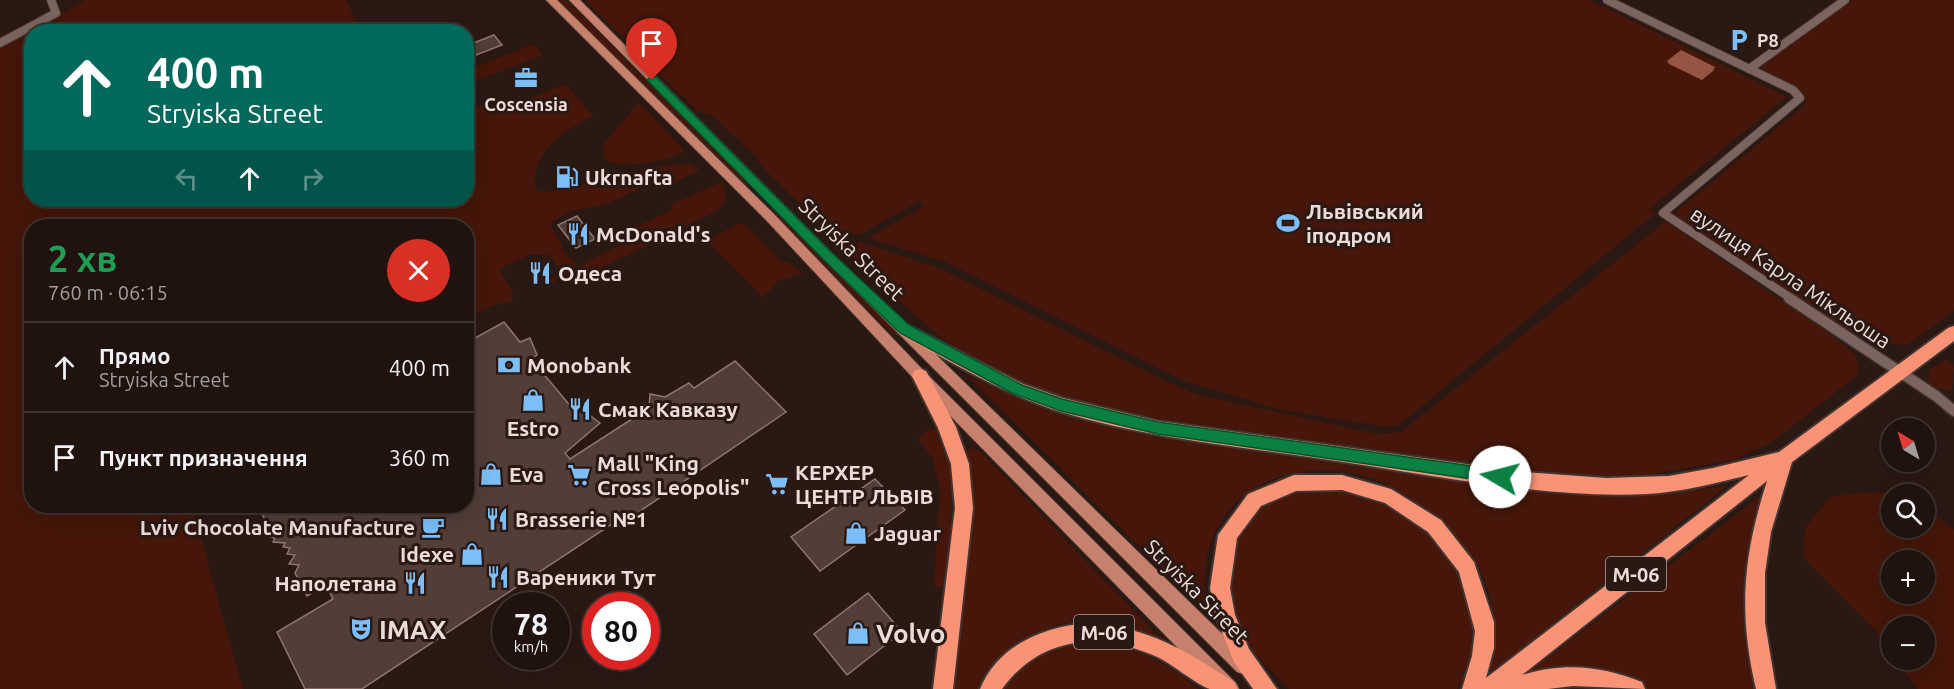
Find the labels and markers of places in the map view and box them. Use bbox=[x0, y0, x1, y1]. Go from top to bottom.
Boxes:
pin bbox=[626, 18, 677, 80]
parking icon: P8 bbox=[1726, 27, 1752, 53]
place label: P8 bbox=[1757, 30, 1779, 50]
office icon: Coscensia bbox=[513, 65, 539, 91]
place label: Coscensia bbox=[484, 94, 568, 114]
fuel station icon: Ukrnafta bbox=[554, 164, 580, 190]
place label: Ukrnafta bbox=[585, 165, 673, 189]
place label: Львівський іподром bbox=[1306, 199, 1424, 247]
sports icon: Львівський іподром bbox=[1275, 210, 1301, 236]
restaurant icon: McDonald's bbox=[565, 221, 591, 247]
place label: McDonald's bbox=[596, 222, 711, 246]
restaurant icon: Одеса bbox=[527, 260, 553, 286]
place label: Одеса bbox=[558, 261, 622, 285]
bank icon: Monobank bbox=[496, 352, 522, 378]
place label: Monobank bbox=[527, 353, 632, 377]
shop icon: Estro bbox=[520, 387, 546, 413]
restaurant icon: Смак Кавказу bbox=[567, 396, 593, 422]
place label: Смак Кавказу bbox=[598, 397, 738, 421]
place label: Estro bbox=[507, 416, 559, 440]
place label: Mall "King Cross Leopolis" bbox=[597, 451, 749, 499]
place label: КЕРХЕР ЦЕНТР ЛЬВІВ bbox=[795, 460, 934, 508]
shop icon: Eva bbox=[478, 461, 504, 487]
place label: Eva bbox=[509, 462, 544, 486]
supermarket icon: Mall "King Cross Leopolis" bbox=[566, 462, 592, 488]
supermarket icon: КЕРХЕР ЦЕНТР ЛЬВІВ bbox=[764, 471, 790, 497]
restaurant icon: Brasserie №1 bbox=[484, 506, 510, 532]
place label: Brasserie №1 bbox=[515, 507, 648, 531]
cafe icon: Lviv Chocolate Manufacture bbox=[420, 514, 446, 540]
place label: Lviv Chocolate Manufacture bbox=[140, 515, 415, 539]
shop icon: Jaguar bbox=[843, 520, 869, 546]
place label: Jaguar bbox=[874, 521, 941, 545]
shop icon: Idexe bbox=[459, 541, 485, 567]
place label: Idexe bbox=[400, 542, 454, 566]
restaurant icon: Вареники Тут bbox=[485, 564, 511, 590]
place label: Вареники Тут bbox=[516, 565, 656, 589]
restaurant icon: Наполетана bbox=[402, 570, 428, 596]
place label: Наполетана bbox=[275, 571, 397, 595]
place label: IMAX bbox=[379, 615, 446, 644]
theatre icon: IMAX bbox=[348, 616, 374, 642]
place label: Volvo bbox=[876, 619, 945, 648]
shop icon: Volvo bbox=[845, 620, 871, 646]

